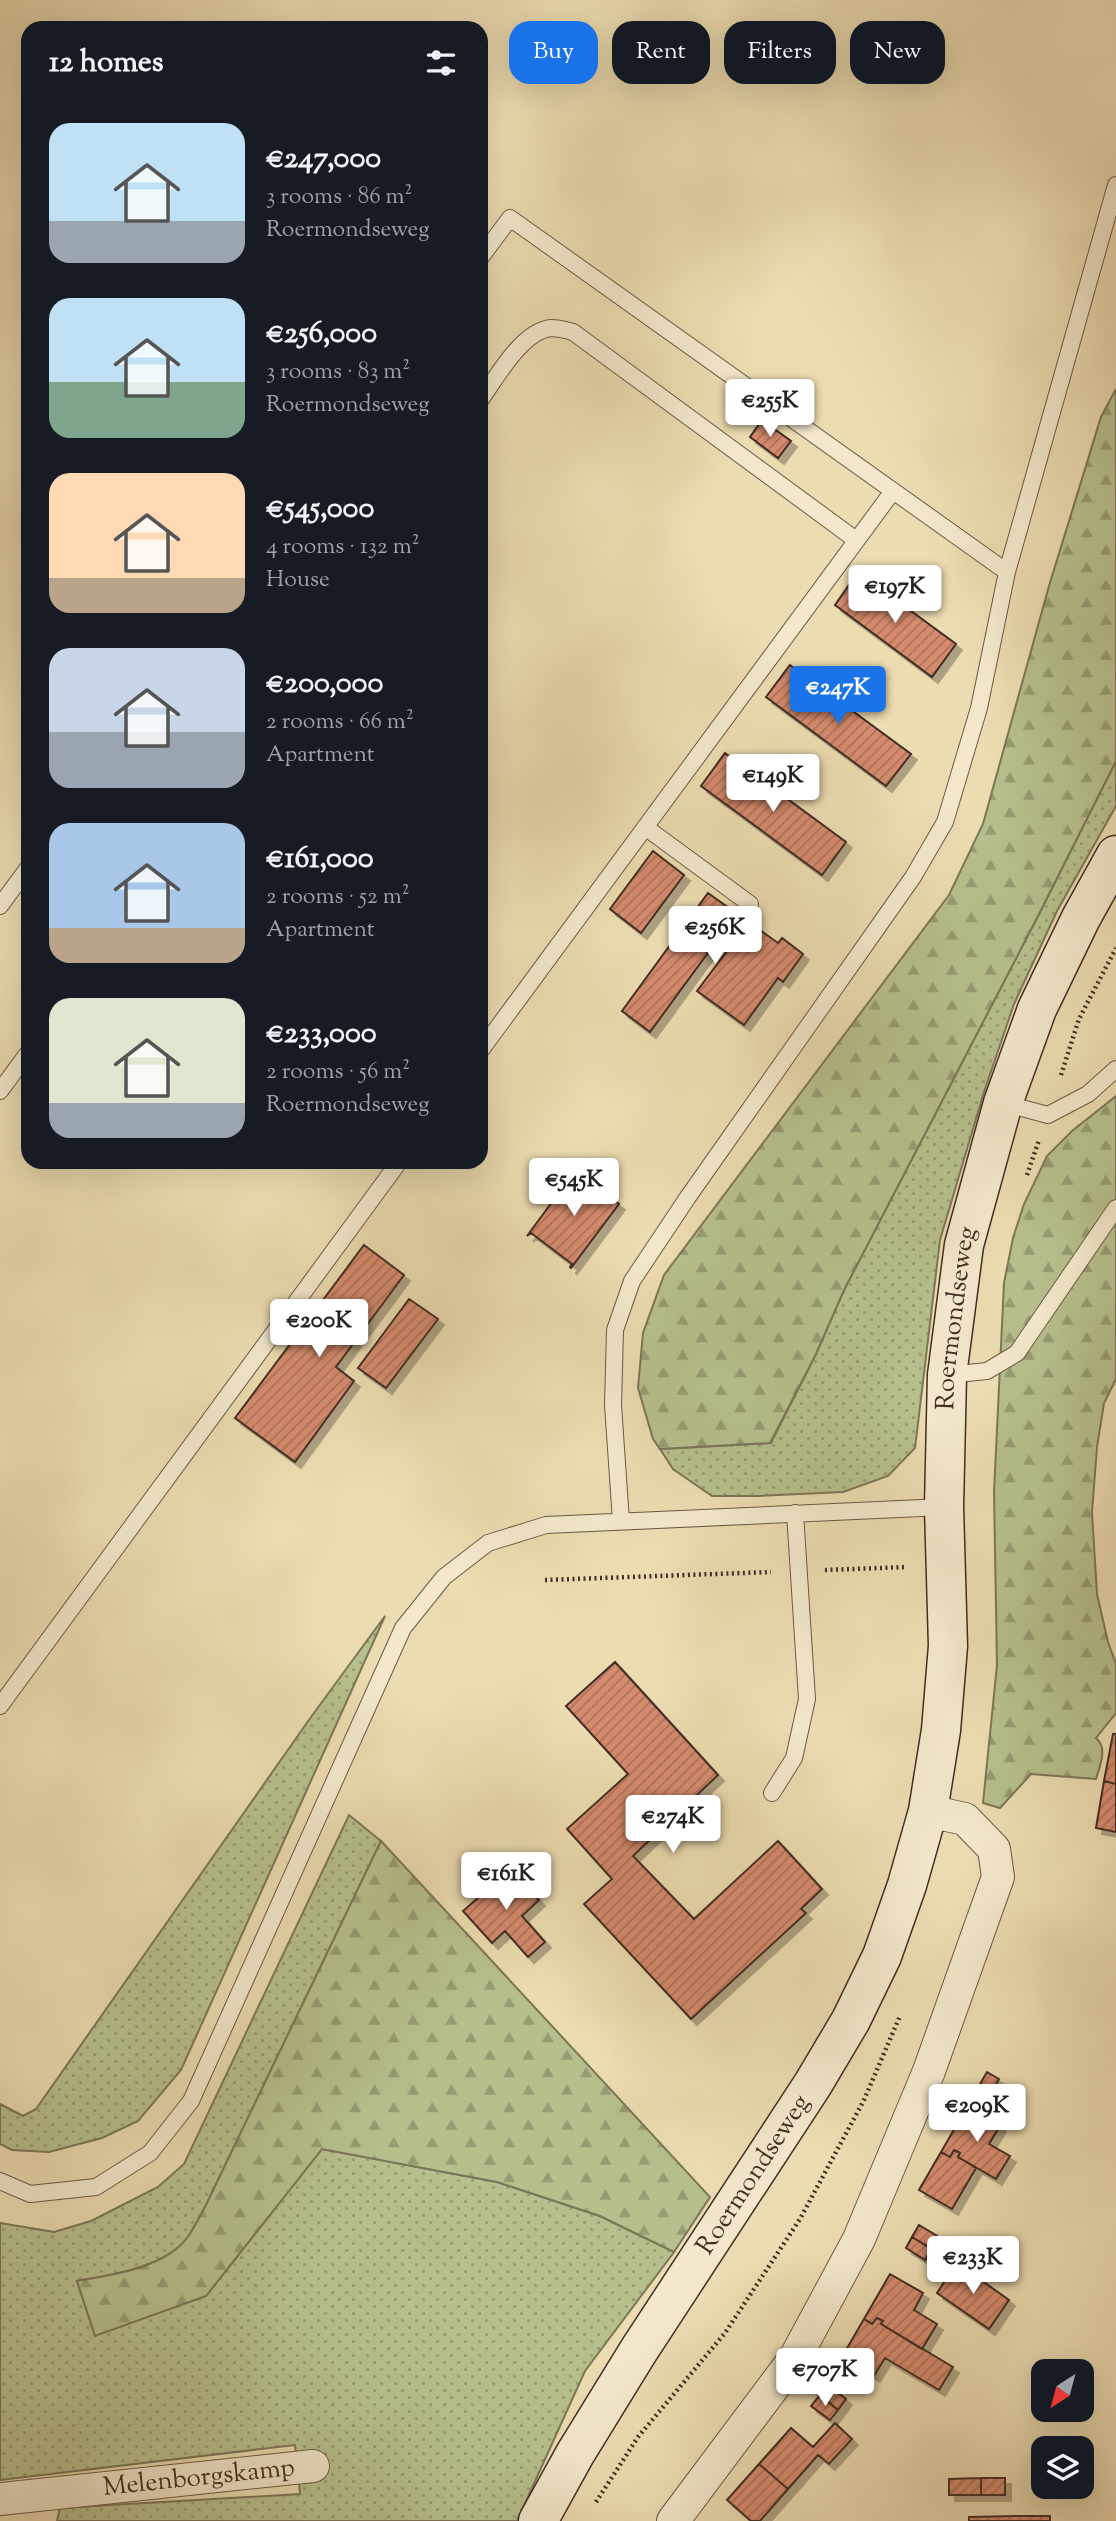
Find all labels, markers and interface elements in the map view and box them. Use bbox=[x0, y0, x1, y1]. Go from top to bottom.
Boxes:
chip: Buy bbox=[509, 21, 598, 84]
chip: Rent bbox=[612, 21, 710, 84]
chip: Filters bbox=[724, 21, 836, 84]
chip: New bbox=[850, 21, 945, 84]
text: 12 homes bbox=[49, 42, 164, 85]
icon: filters bbox=[422, 44, 460, 82]
text: €247,000 bbox=[266, 138, 381, 181]
icon: home bbox=[105, 151, 189, 235]
text: 3 rooms · 86 m² bbox=[266, 181, 412, 214]
text: Roermondseweg bbox=[266, 214, 429, 247]
text: €256,000 bbox=[266, 313, 377, 356]
icon: home bbox=[105, 326, 189, 410]
text: 3 rooms · 83 m² bbox=[266, 356, 410, 389]
pin: €255K bbox=[721, 380, 819, 439]
text: €255K bbox=[741, 385, 799, 418]
text: Roermondseweg bbox=[266, 389, 429, 422]
text: €545,000 bbox=[266, 488, 374, 531]
icon: home bbox=[105, 501, 189, 585]
text: 4 rooms · 132 m² bbox=[266, 531, 419, 564]
text: House bbox=[266, 564, 330, 597]
pin: €197K bbox=[846, 566, 944, 625]
text: €197K bbox=[864, 571, 926, 604]
text: €200,000 bbox=[266, 663, 383, 706]
pin: €247K bbox=[789, 666, 887, 726]
text: €247K bbox=[806, 672, 870, 705]
icon: home bbox=[105, 676, 189, 760]
text: 2 rooms · 66 m² bbox=[266, 706, 414, 739]
text: Apartment bbox=[266, 739, 375, 772]
pin: €149K bbox=[724, 754, 822, 814]
text: €149K bbox=[742, 760, 804, 793]
text: €161,000 bbox=[266, 838, 374, 881]
icon: home bbox=[105, 851, 189, 935]
text: 2 rooms · 52 m² bbox=[266, 881, 409, 914]
pin: €256K bbox=[666, 906, 764, 966]
text: €256K bbox=[685, 912, 745, 945]
text: Apartment bbox=[266, 914, 375, 947]
text: €233,000 bbox=[266, 1013, 377, 1056]
icon: home bbox=[105, 1026, 189, 1110]
text: 2 rooms · 56 m² bbox=[266, 1056, 410, 1089]
text: Roermondseweg bbox=[266, 1089, 429, 1122]
pin: €545K bbox=[525, 1158, 623, 1218]
text: €545K bbox=[545, 1164, 603, 1197]
street label: Roermondseweg bbox=[928, 1222, 987, 1410]
pin: €200K bbox=[270, 1300, 368, 1359]
text: €200K bbox=[286, 1305, 352, 1338]
pin: €274K bbox=[624, 1796, 722, 1855]
text: €274K bbox=[642, 1801, 704, 1834]
pin: €161K bbox=[457, 1853, 555, 1912]
text: €161K bbox=[477, 1858, 535, 1891]
pin: €209K bbox=[928, 2084, 1026, 2144]
street label: Roermondseweg bbox=[688, 2087, 820, 2262]
text: €209K bbox=[945, 2090, 1009, 2123]
pin: €233K bbox=[924, 2236, 1022, 2296]
text: €233K bbox=[943, 2242, 1003, 2275]
pin: €707K bbox=[776, 2348, 874, 2408]
text: €707K bbox=[792, 2354, 858, 2387]
north arrow bbox=[1031, 2359, 1094, 2422]
map controls bbox=[1031, 2359, 1094, 2499]
button: layers bbox=[1031, 2436, 1094, 2499]
street label: Melenborgskamp bbox=[101, 2450, 297, 2507]

